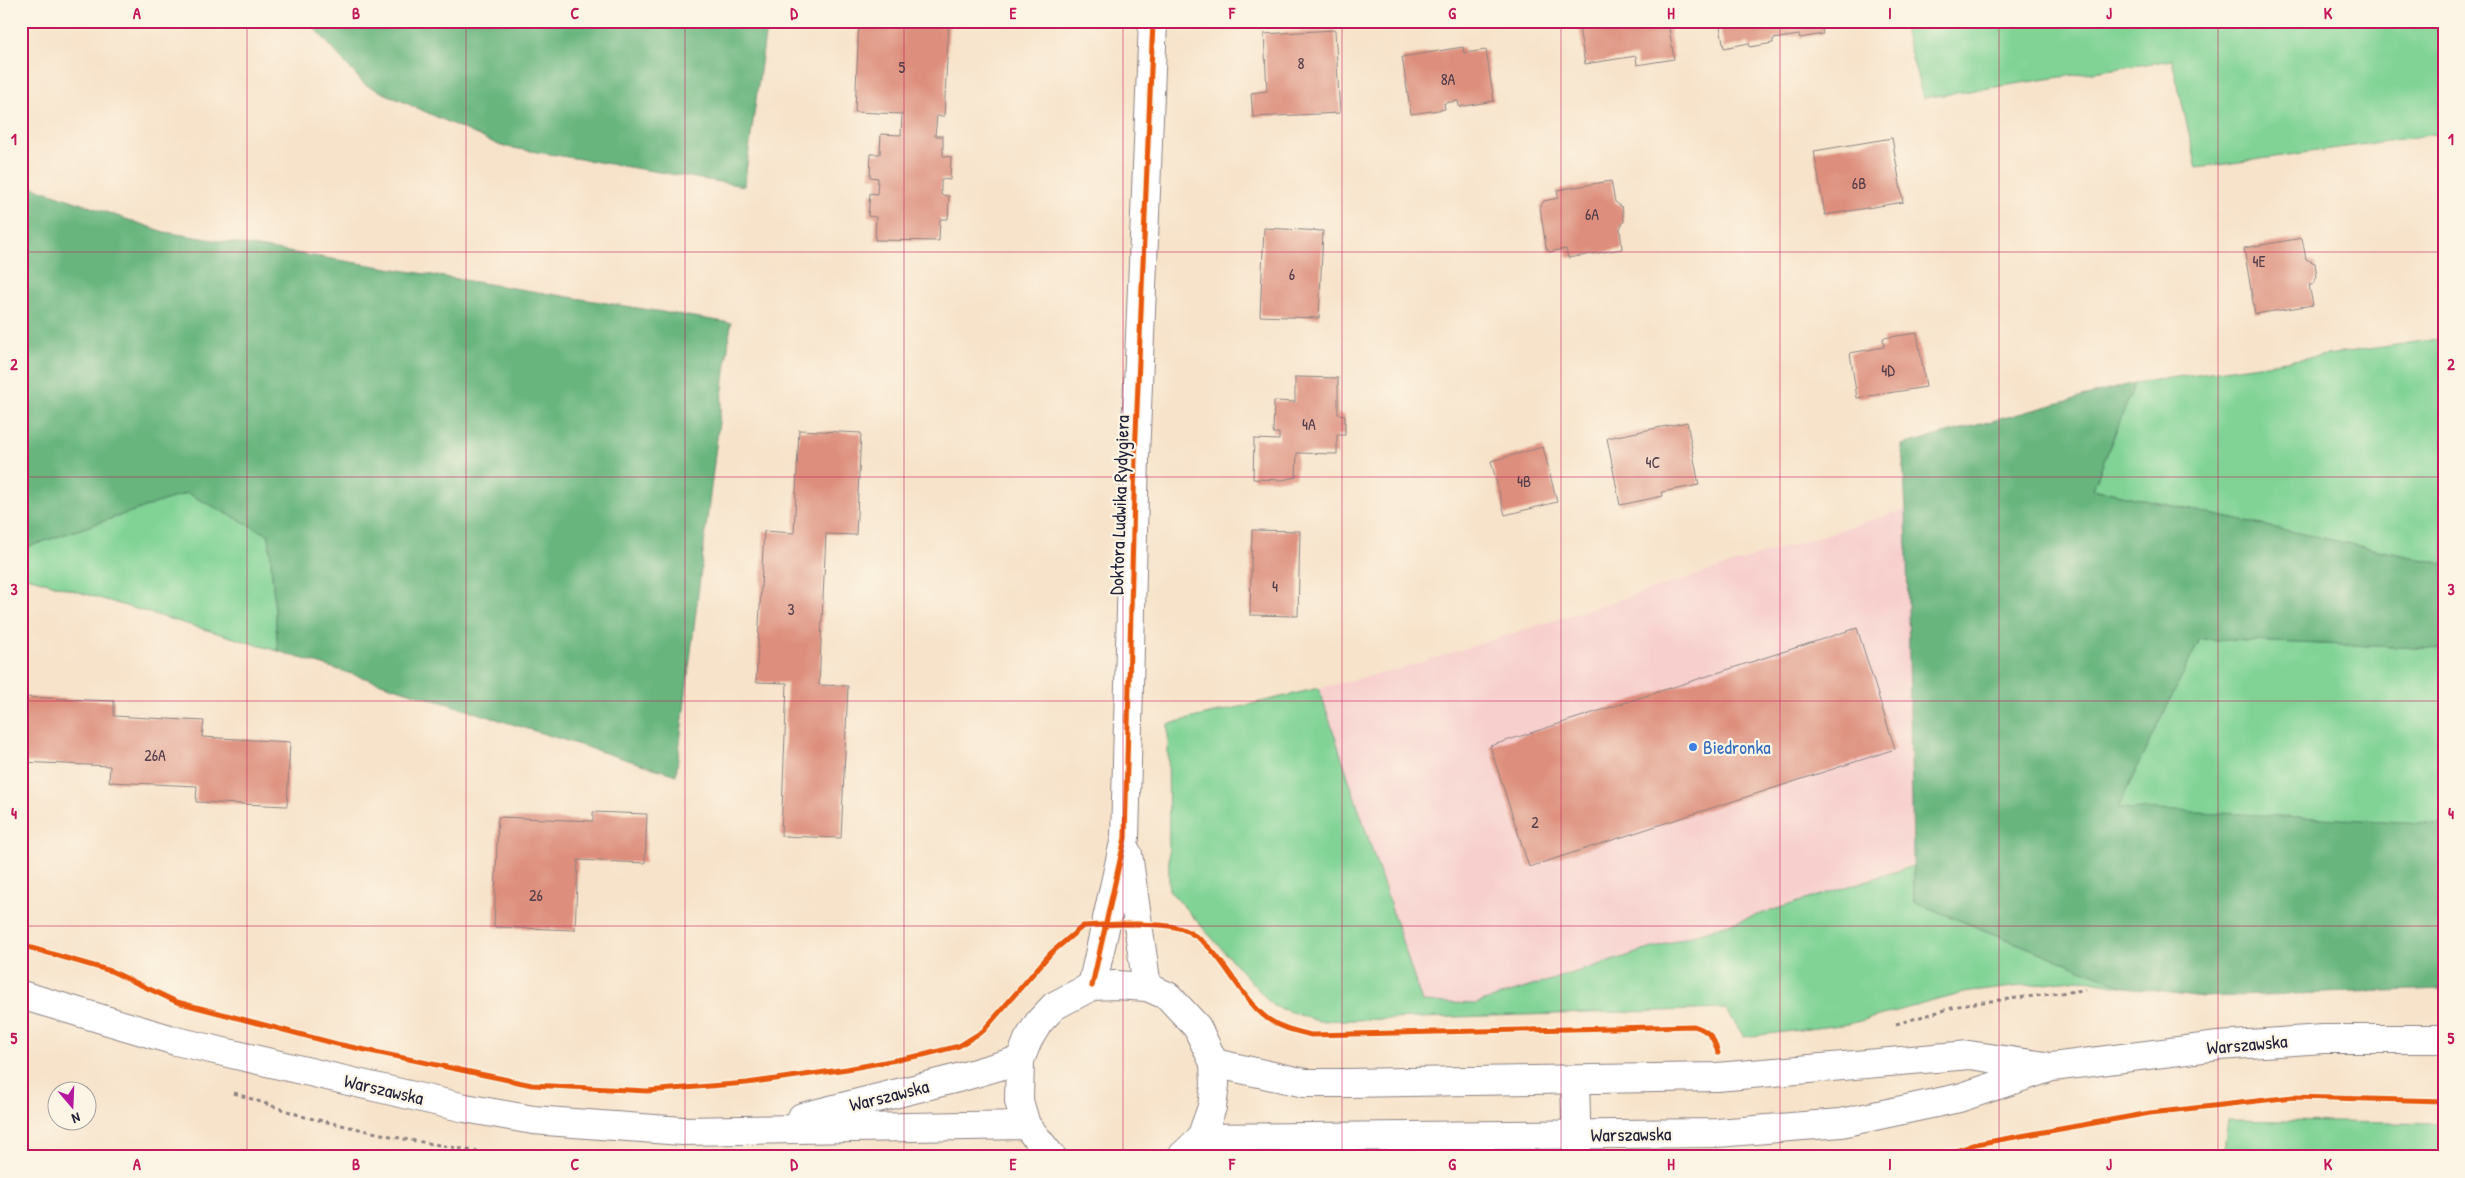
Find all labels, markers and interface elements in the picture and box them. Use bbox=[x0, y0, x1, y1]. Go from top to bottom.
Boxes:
text: A bbox=[133, 2, 141, 24]
text: B bbox=[352, 2, 360, 24]
text: C bbox=[571, 2, 580, 24]
text: D bbox=[790, 2, 798, 24]
text: E bbox=[1009, 2, 1017, 24]
text: F bbox=[1228, 2, 1236, 24]
text: G bbox=[1448, 2, 1456, 24]
text: H bbox=[1667, 2, 1675, 24]
text: I bbox=[1888, 2, 1892, 24]
text: J bbox=[2106, 2, 2112, 24]
text: K bbox=[2324, 2, 2333, 24]
house number: 8 bbox=[1298, 52, 1305, 74]
house number: 5 bbox=[899, 56, 906, 78]
house number: 8A bbox=[1441, 68, 1456, 90]
text: 1 bbox=[11, 128, 17, 150]
text: 1 bbox=[2448, 128, 2454, 150]
house number: 6B bbox=[1852, 172, 1866, 194]
house number: 6A bbox=[1585, 203, 1599, 225]
house number: 4E bbox=[2252, 250, 2266, 272]
house number: 6 bbox=[1289, 263, 1295, 285]
text: 2 bbox=[10, 353, 18, 375]
text: 2 bbox=[2447, 353, 2455, 375]
house number: 4D bbox=[1881, 359, 1895, 381]
house number: 4A bbox=[1302, 413, 1316, 435]
street label: Doktora Ludwika Rydygiera bbox=[1103, 414, 1135, 595]
house number: 4C bbox=[1646, 451, 1661, 473]
house number: 4B bbox=[1517, 470, 1531, 492]
house number: 4 bbox=[1272, 575, 1278, 597]
text: 3 bbox=[10, 578, 18, 600]
text: 3 bbox=[2447, 578, 2455, 600]
house number: 3 bbox=[787, 598, 795, 620]
place label: Biedronka bbox=[1703, 734, 1771, 760]
marker: Biedronka bbox=[1687, 741, 1699, 753]
house number: 26A bbox=[144, 744, 166, 766]
text: 4 bbox=[11, 802, 17, 824]
text: 4 bbox=[2448, 802, 2454, 824]
house number: 2 bbox=[1531, 811, 1539, 833]
house number: 26 bbox=[529, 884, 543, 906]
text: 5 bbox=[11, 1027, 18, 1049]
street label: Warszawska bbox=[2206, 1027, 2289, 1060]
text: 5 bbox=[2448, 1027, 2455, 1049]
street label: Warszawska bbox=[342, 1067, 427, 1111]
street label: Warszawska bbox=[847, 1072, 932, 1117]
north arrow bbox=[48, 1080, 98, 1130]
text: N bbox=[69, 1109, 83, 1129]
street label: Warszawska bbox=[1590, 1120, 1672, 1148]
text: A bbox=[133, 1153, 141, 1175]
text: B bbox=[352, 1153, 360, 1175]
text: C bbox=[571, 1153, 580, 1175]
text: D bbox=[790, 1153, 798, 1175]
text: E bbox=[1009, 1153, 1017, 1175]
text: F bbox=[1228, 1153, 1236, 1175]
text: G bbox=[1448, 1153, 1456, 1175]
text: H bbox=[1667, 1153, 1675, 1175]
text: I bbox=[1888, 1153, 1892, 1175]
text: J bbox=[2106, 1153, 2112, 1175]
text: K bbox=[2324, 1153, 2333, 1175]

